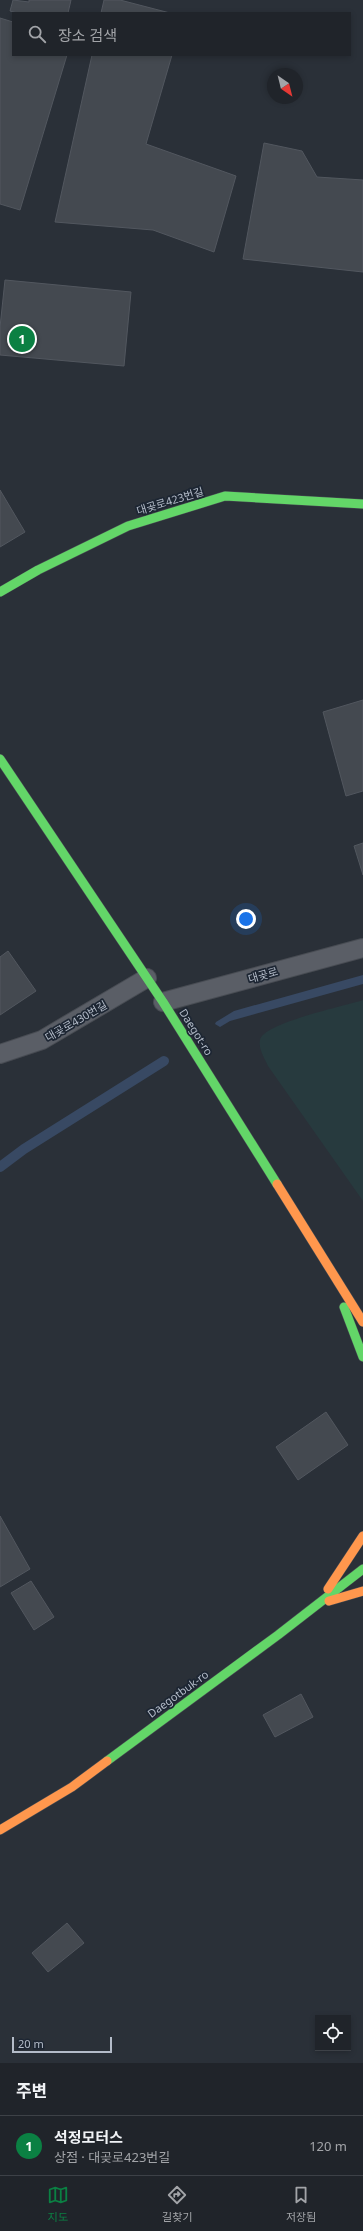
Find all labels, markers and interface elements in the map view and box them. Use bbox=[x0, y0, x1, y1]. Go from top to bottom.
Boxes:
search box bbox=[12, 12, 351, 56]
icon: search bbox=[26, 23, 48, 45]
text: 장소 검색 bbox=[58, 25, 117, 45]
north arrow bbox=[267, 68, 303, 104]
pin: 1 bbox=[9, 324, 35, 354]
street label: 대곶로423번길 bbox=[134, 483, 205, 518]
your location bbox=[236, 909, 256, 929]
street label: 대곶로 bbox=[246, 963, 280, 986]
street label: 대곶로430번길 bbox=[42, 997, 110, 1044]
street label: Daegot-ro bbox=[176, 1006, 217, 1058]
street label: Daegotbuk-ro bbox=[144, 1666, 211, 1721]
map controls bbox=[315, 2015, 351, 2051]
button: locate bbox=[315, 2015, 351, 2051]
scale bar bbox=[12, 2035, 112, 2054]
text: 20 m bbox=[18, 2036, 44, 2051]
text: 주변 bbox=[16, 2079, 47, 2102]
text: 석정모터스 bbox=[54, 2127, 123, 2147]
text: 1 bbox=[25, 2137, 33, 2155]
text: 120 m bbox=[309, 2137, 347, 2155]
text: 상점 · 대곶로423번길 bbox=[54, 2148, 170, 2166]
tab: 지도 bbox=[47, 2184, 69, 2224]
tab: 길찾기 bbox=[162, 2184, 192, 2224]
tab: 저장됨 bbox=[286, 2184, 316, 2224]

